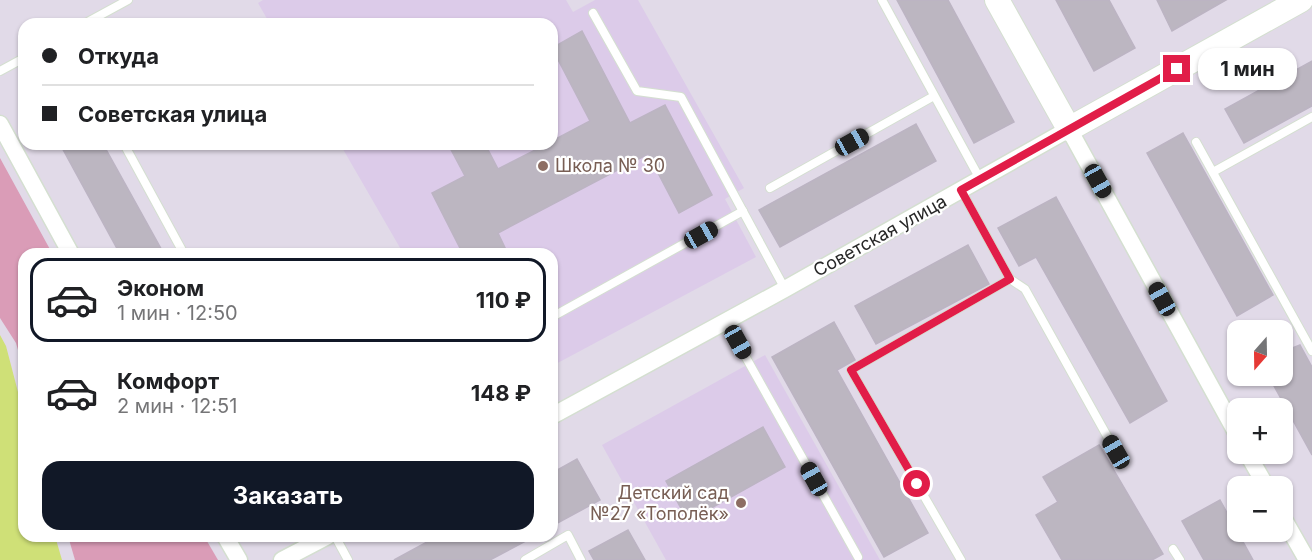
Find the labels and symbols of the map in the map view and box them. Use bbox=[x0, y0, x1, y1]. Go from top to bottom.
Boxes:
callout: 1 мин bbox=[1198, 48, 1297, 90]
route end bbox=[1163, 55, 1190, 82]
car bbox=[832, 125, 872, 159]
place label: Школа № 30 bbox=[555, 155, 665, 176]
marker: Школа № 30 bbox=[536, 159, 550, 173]
car bbox=[1081, 161, 1115, 201]
street label: Советская улица bbox=[809, 190, 950, 281]
car bbox=[681, 218, 721, 252]
car bbox=[1145, 279, 1179, 319]
north arrow bbox=[1227, 320, 1293, 386]
car bbox=[721, 322, 755, 362]
car bbox=[1099, 432, 1133, 472]
car bbox=[797, 459, 831, 499]
route start bbox=[903, 470, 930, 497]
place label: Детский сад №27 «Тополёк» bbox=[590, 482, 729, 524]
marker: Детский сад №27 «Тополёк» bbox=[734, 496, 748, 510]

